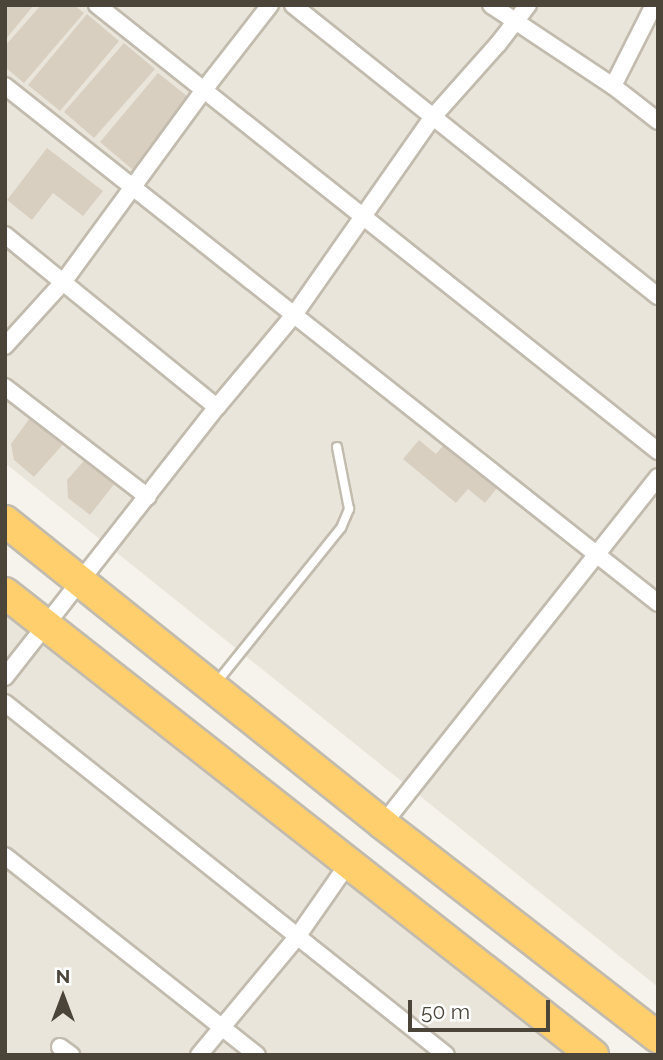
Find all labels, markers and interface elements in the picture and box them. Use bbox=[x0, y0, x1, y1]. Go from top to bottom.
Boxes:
north arrow bbox=[28, 962, 98, 1032]
text: N bbox=[56, 965, 70, 987]
scale bar bbox=[411, 986, 553, 1030]
text: 50 m bbox=[421, 999, 470, 1024]

